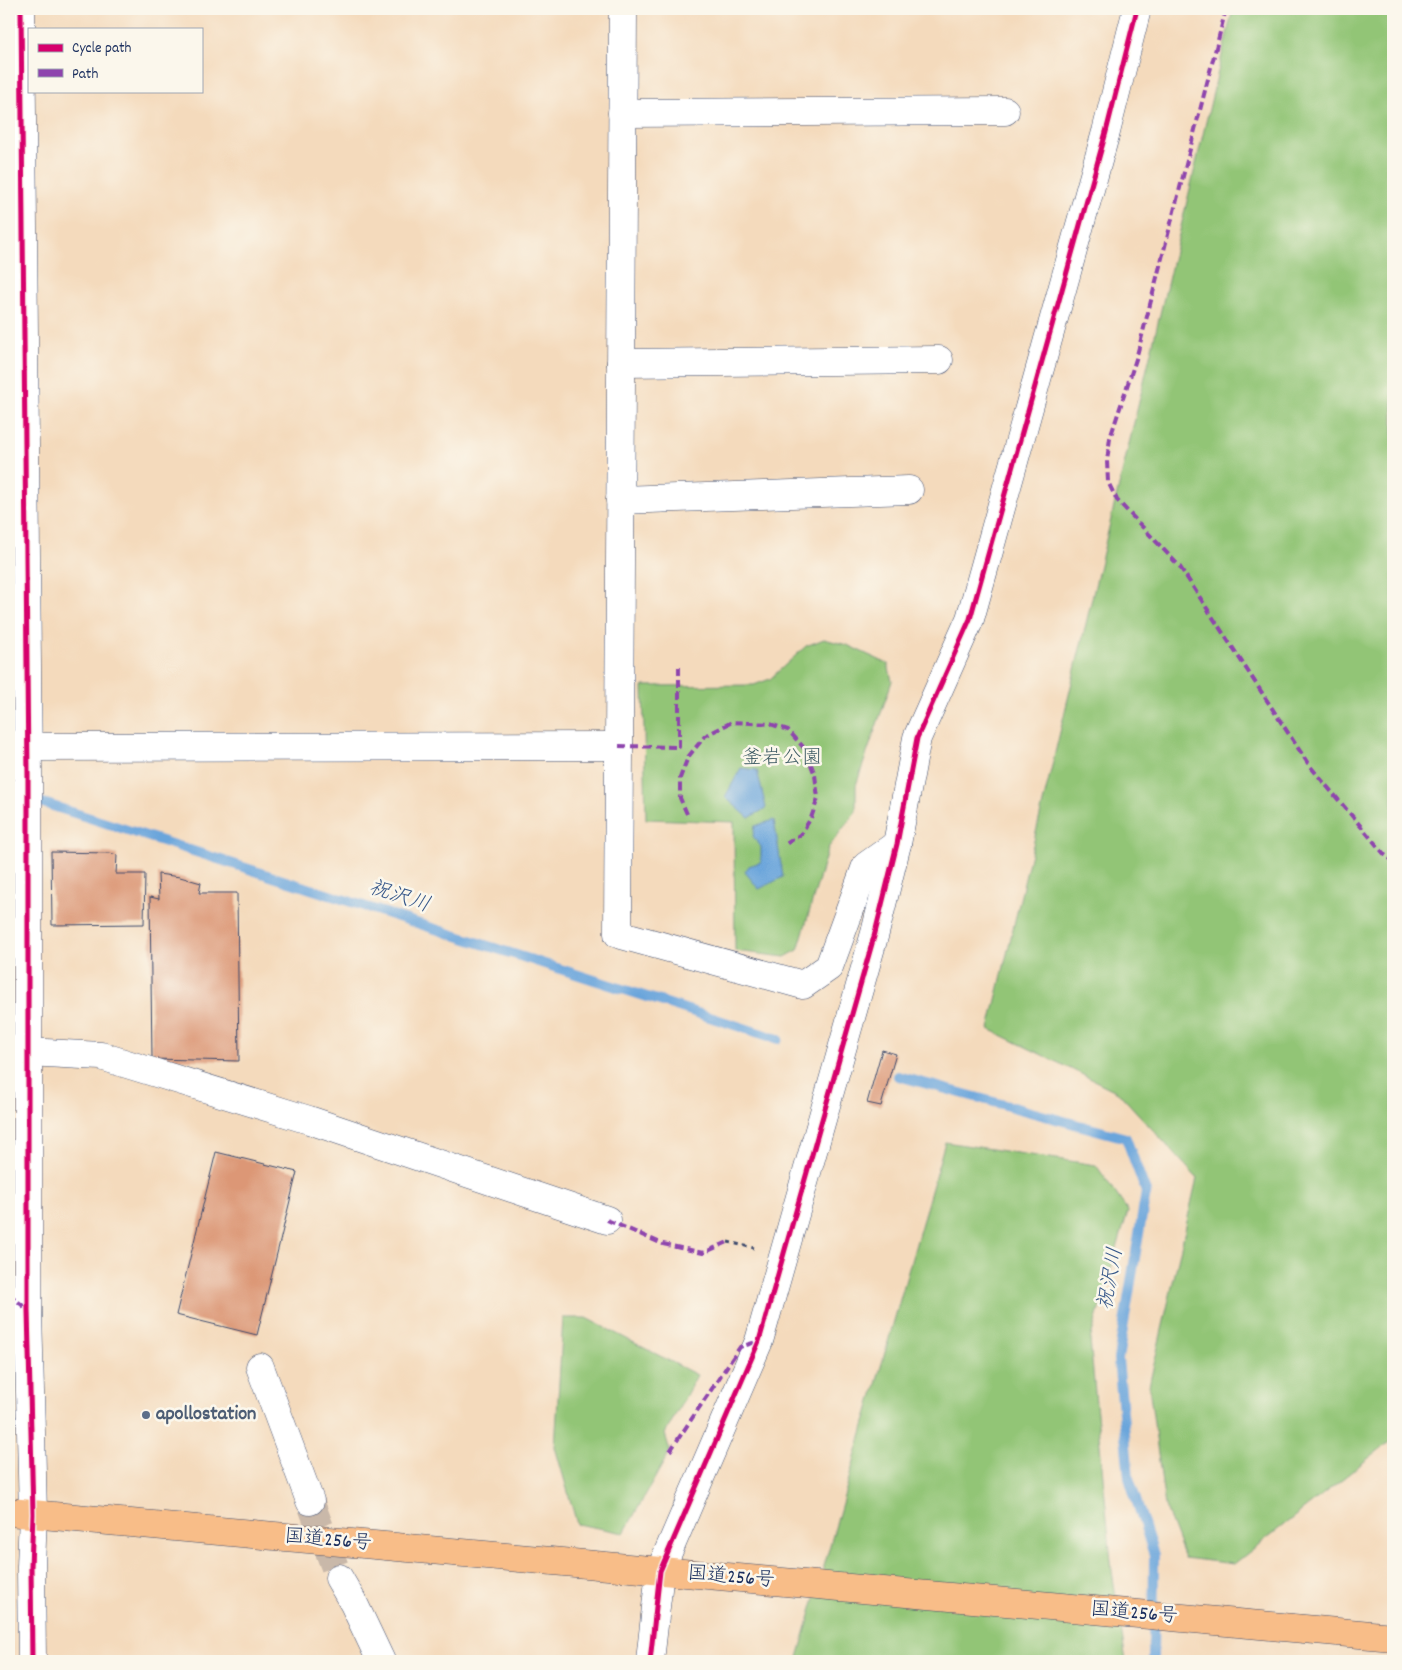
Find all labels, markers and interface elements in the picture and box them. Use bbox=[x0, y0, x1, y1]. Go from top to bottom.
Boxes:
legend bbox=[28, 28, 202, 92]
text: Cycle path bbox=[72, 38, 132, 60]
text: Path bbox=[72, 64, 98, 86]
park label: 釜岩公園 bbox=[742, 745, 822, 773]
water label: 祝沢川 bbox=[364, 874, 434, 922]
water label: 祝沢川 bbox=[1092, 1245, 1132, 1313]
place label: apollostation bbox=[156, 1401, 256, 1429]
marker: apollostation bbox=[140, 1409, 152, 1421]
street label: 国道256号 bbox=[283, 1523, 373, 1559]
street label: 国道256号 bbox=[686, 1560, 776, 1596]
street label: 国道256号 bbox=[1089, 1596, 1179, 1632]

